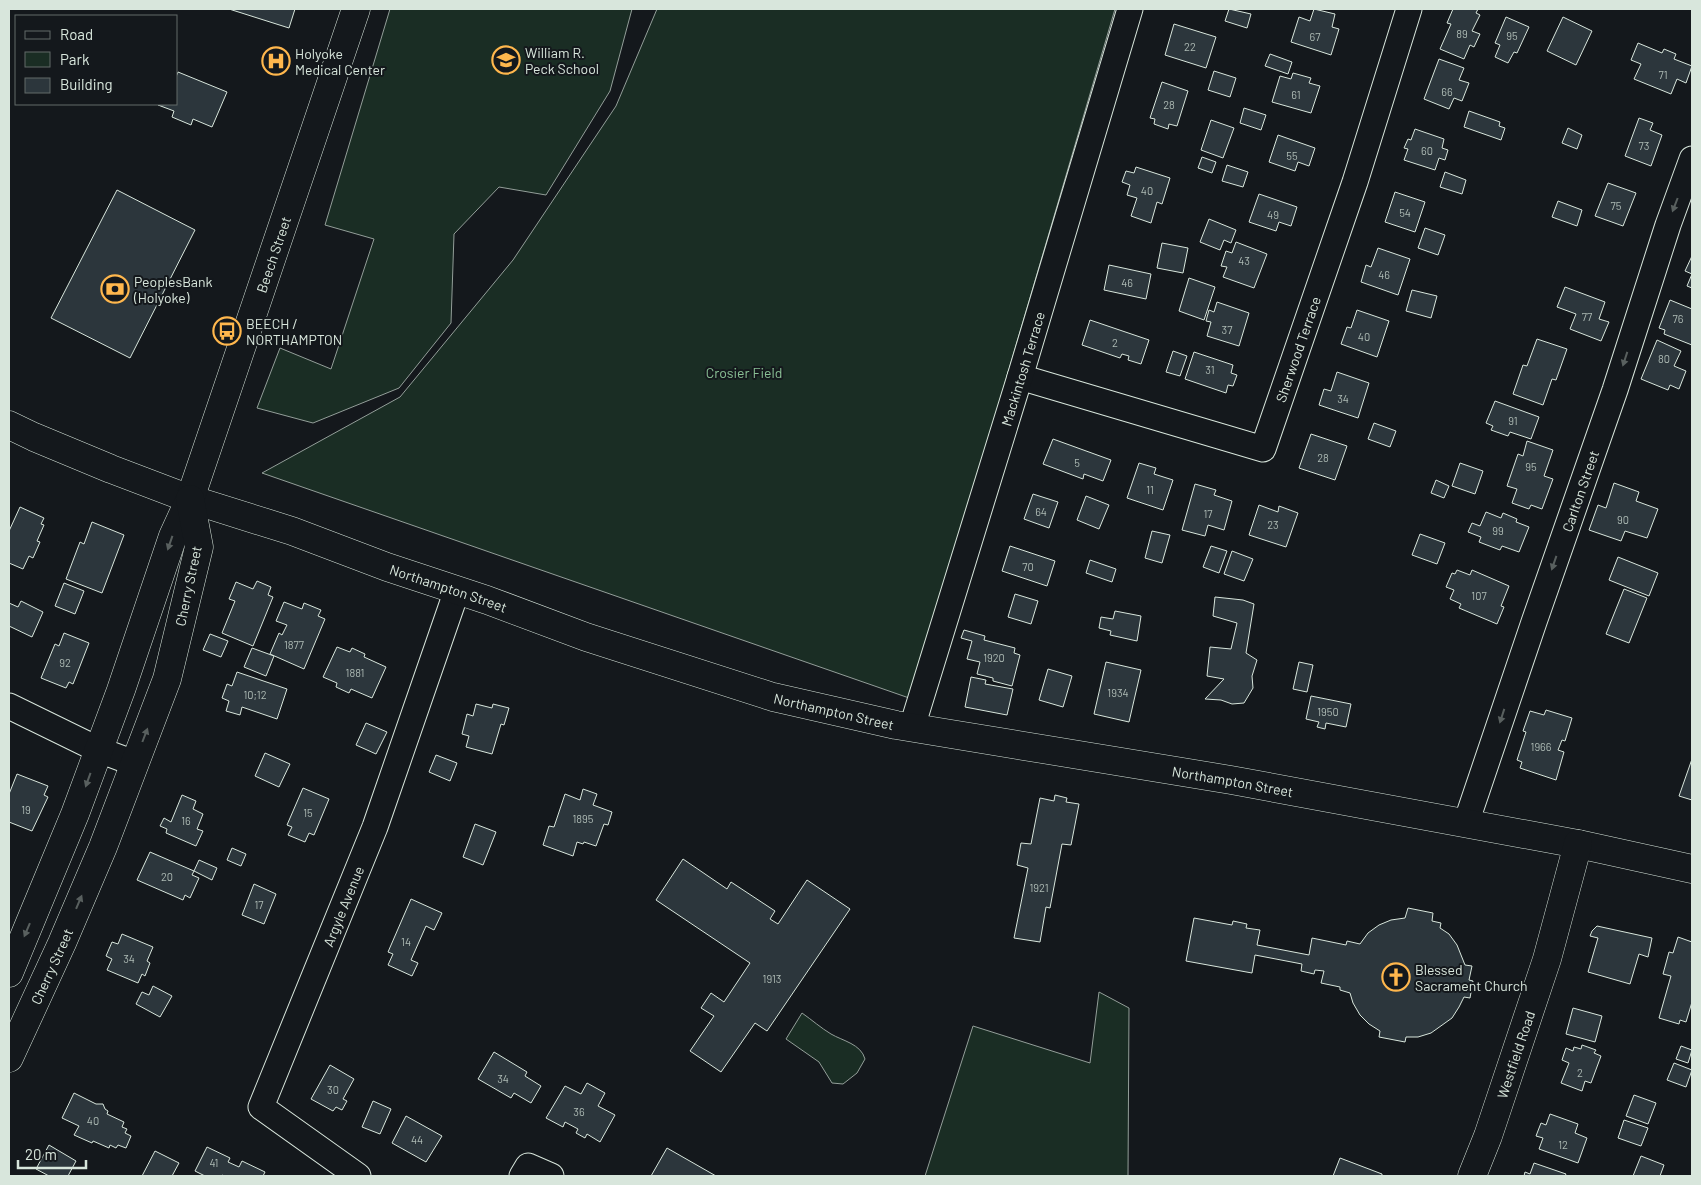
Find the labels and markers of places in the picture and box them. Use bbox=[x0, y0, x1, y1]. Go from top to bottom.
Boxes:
place label: William R. Peck School bbox=[525, 44, 599, 77]
place label: Holyoke Medical Center bbox=[295, 45, 385, 78]
school or university icon: William R. Peck School bbox=[491, 45, 521, 75]
hospital icon: Holyoke Medical Center bbox=[261, 46, 291, 76]
place label: PeoplesBank (Holyoke) bbox=[133, 273, 213, 306]
bank icon: PeoplesBank (Holyoke) bbox=[100, 274, 130, 304]
place label: BEECH / NORTHAMPTON bbox=[246, 315, 342, 348]
bus stop icon: BEECH / NORTHAMPTON bbox=[212, 316, 242, 346]
place label: Blessed Sacrament Church bbox=[1415, 961, 1528, 994]
church icon: Blessed Sacrament Church bbox=[1381, 962, 1411, 992]

